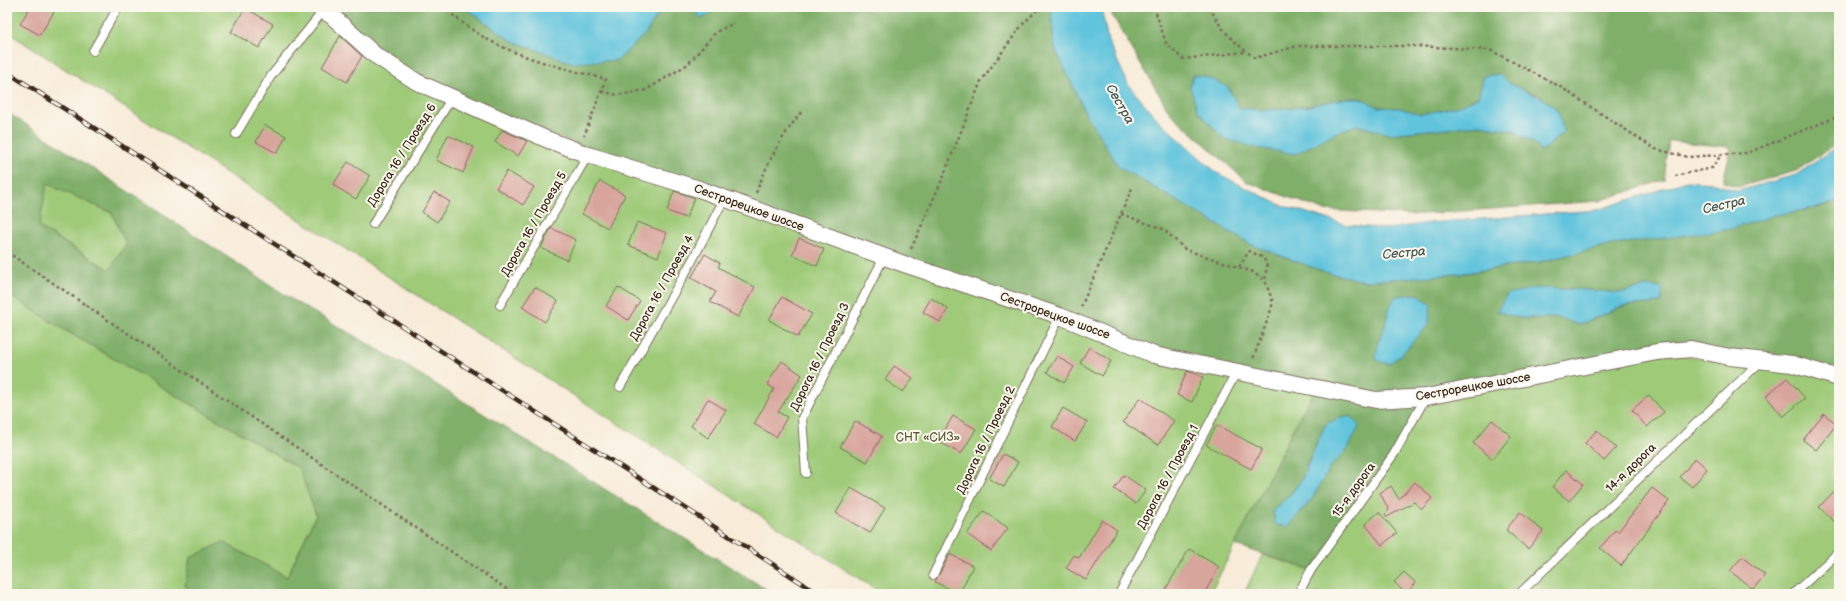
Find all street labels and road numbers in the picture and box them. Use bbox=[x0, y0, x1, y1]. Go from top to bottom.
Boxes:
street label: Дорога 16 / Проезд 6 bbox=[364, 101, 440, 209]
street label: Дорога 16 / Проезд 5 bbox=[498, 169, 570, 279]
street label: Сестрорецкое шоссе bbox=[692, 181, 806, 235]
street label: Дорога 16 / Проезд 4 bbox=[627, 232, 698, 344]
street label: Сестрорецкое шоссе bbox=[998, 289, 1112, 343]
street label: Дорога 16 / Проезд 3 bbox=[787, 300, 853, 414]
street label: Сестрорецкое шоссе bbox=[1414, 369, 1532, 404]
street label: Дорога 16 / Проезд 2 bbox=[953, 383, 1019, 497]
street label: Дорога 16 / Проезд 1 bbox=[1134, 422, 1202, 532]
street label: 14-я дорога bbox=[1603, 440, 1659, 496]
street label: 15-я дорога bbox=[1329, 460, 1379, 520]

